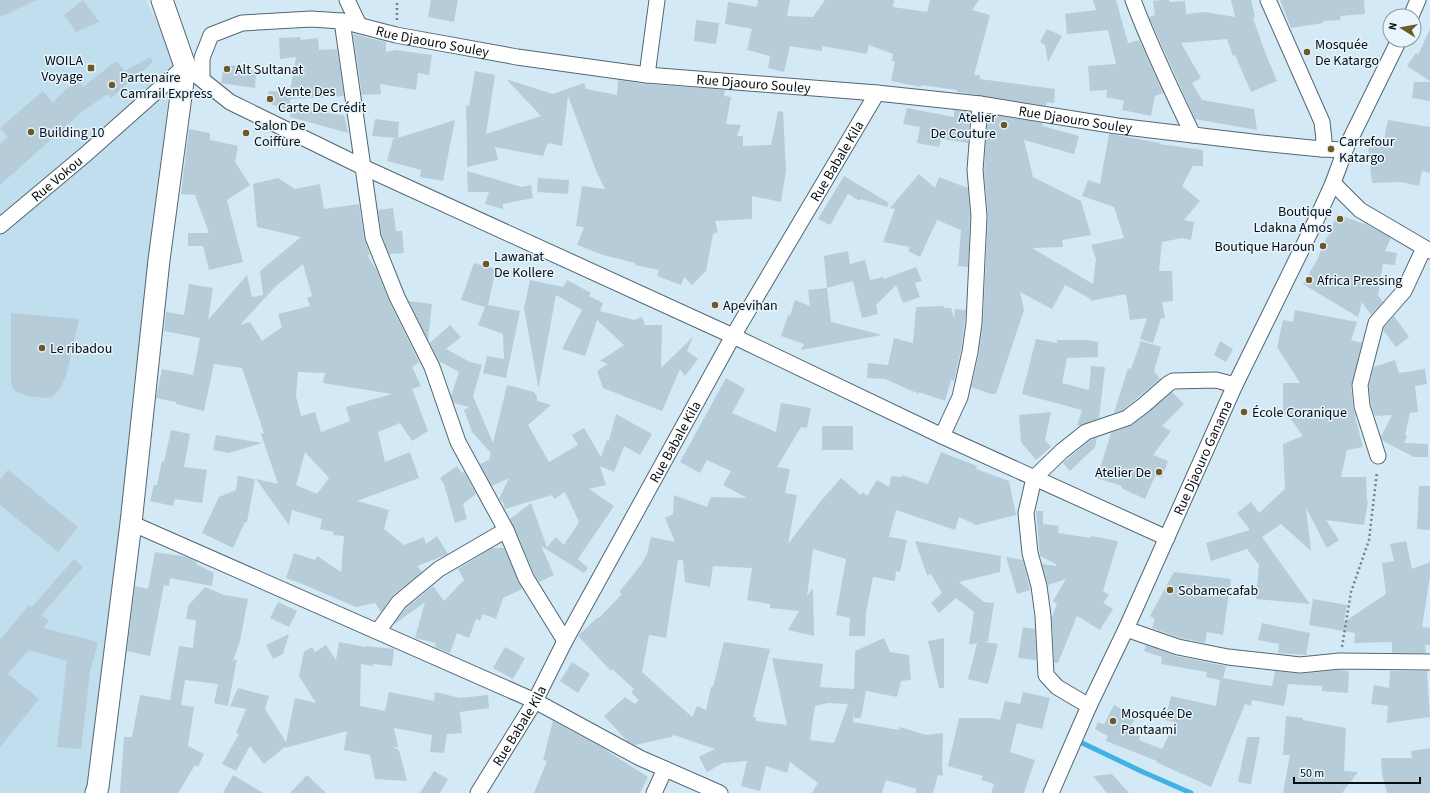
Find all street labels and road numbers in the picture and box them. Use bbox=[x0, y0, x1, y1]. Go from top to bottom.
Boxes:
street label: Rue Djaouro Souley bbox=[374, 21, 491, 63]
street label: Rue Djaouro Souley bbox=[696, 70, 812, 99]
street label: Rue Djaouro Souley bbox=[1017, 101, 1134, 139]
street label: Rue Babale Kila bbox=[806, 117, 869, 206]
street label: Rue Vokou bbox=[27, 152, 88, 207]
street label: Rue Babale Kila bbox=[645, 397, 706, 487]
street label: Rue Djaouro Ganama bbox=[1169, 397, 1238, 519]
street label: Rue Babale Kila bbox=[488, 682, 552, 770]

